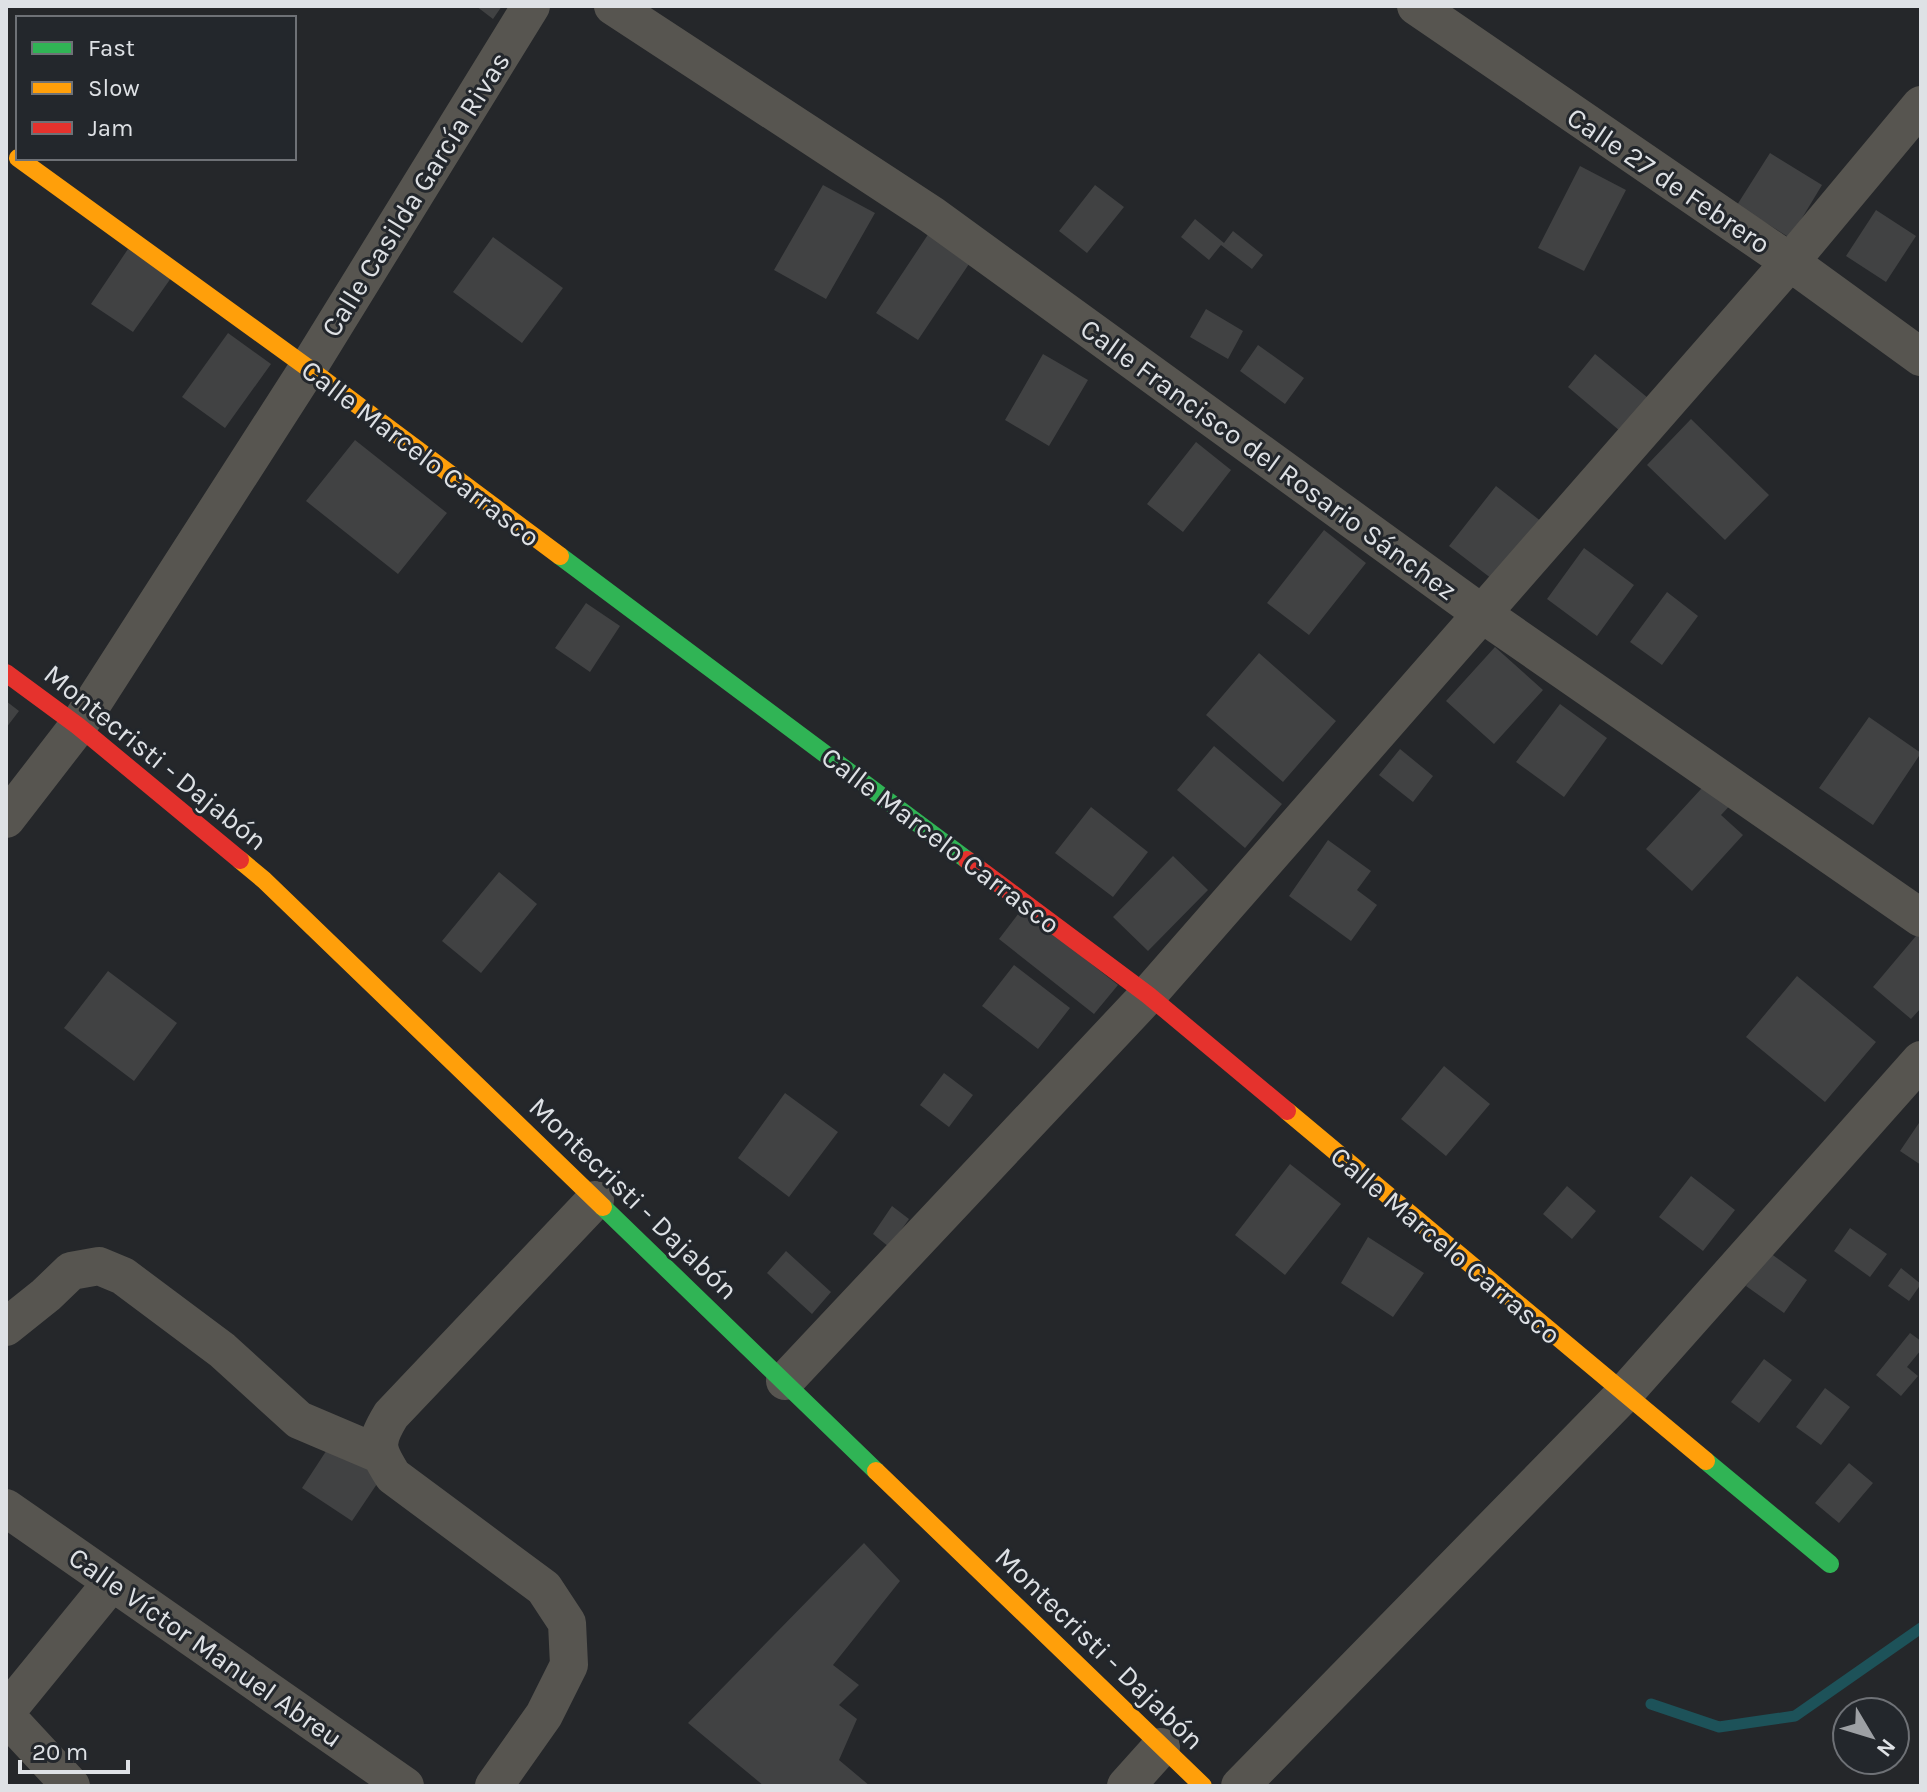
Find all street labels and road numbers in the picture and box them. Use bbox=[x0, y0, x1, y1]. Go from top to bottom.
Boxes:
street label: Calle Casilda García Rivas bbox=[314, 46, 517, 343]
street label: Calle 27 de Febrero bbox=[1561, 100, 1776, 261]
street label: Calle Francisco del Rosario Sánchez bbox=[1074, 312, 1463, 607]
street label: Calle Marcelo Carrasco bbox=[295, 353, 546, 554]
street label: Montecristi - Dajabón bbox=[38, 657, 274, 857]
street label: Calle Marcelo Carrasco bbox=[815, 740, 1066, 941]
street label: Montecristi - Dajabón bbox=[522, 1090, 745, 1307]
street label: Calle Marcelo Carrasco bbox=[1324, 1140, 1567, 1351]
street label: Calle Víctor Manuel Abreu bbox=[63, 1540, 349, 1755]
street label: Montecristi - Dajabón bbox=[988, 1540, 1211, 1757]

